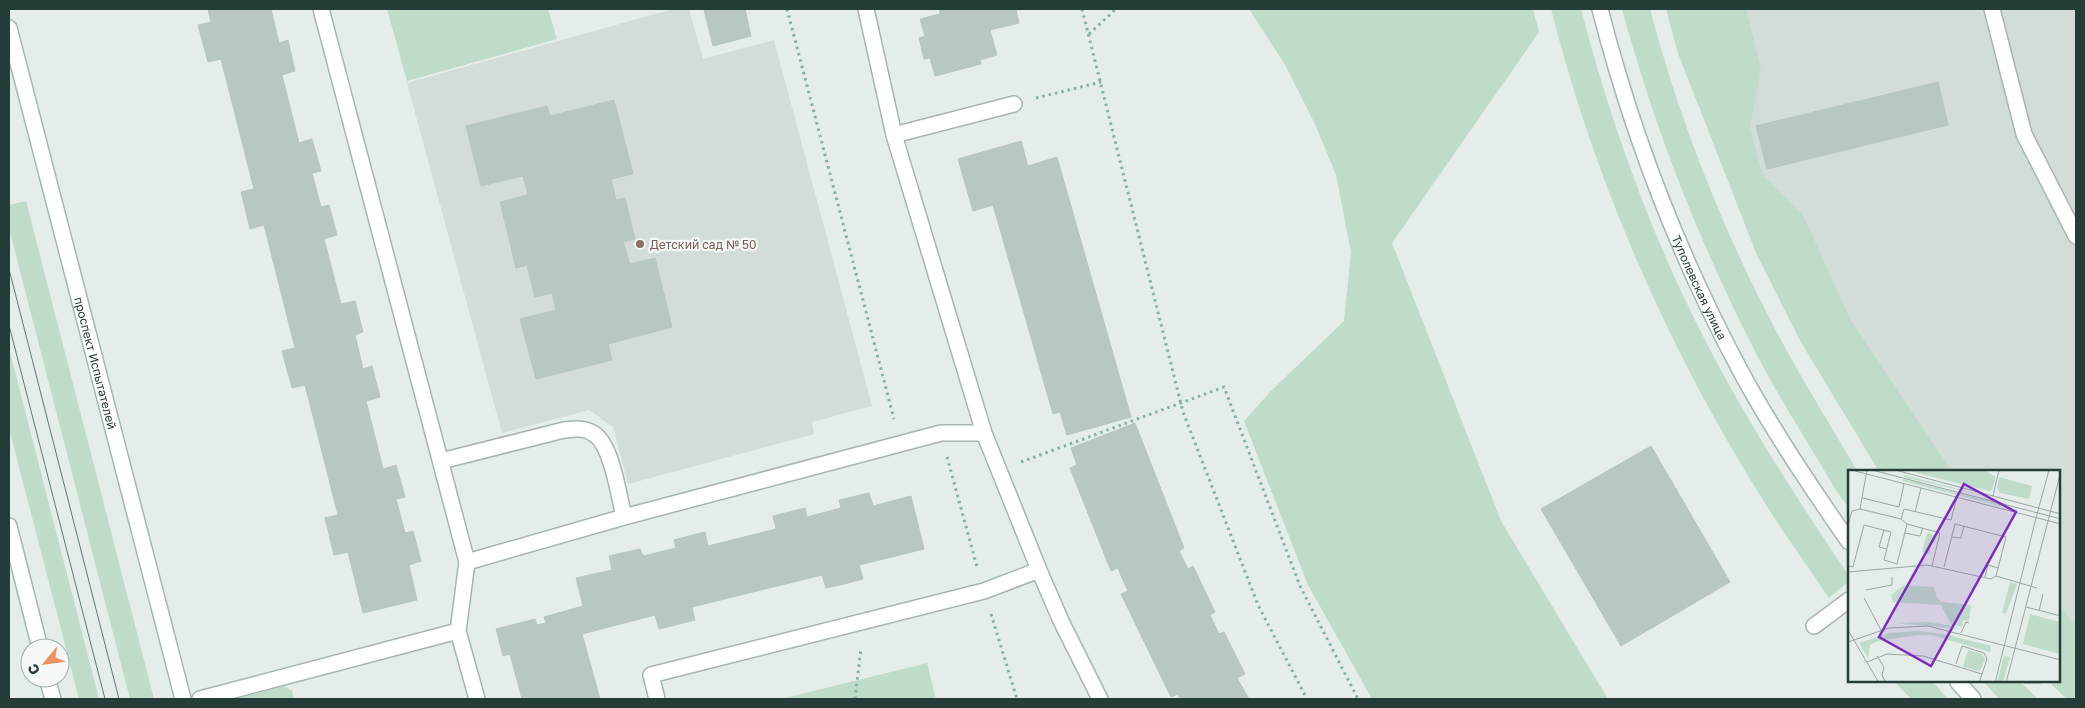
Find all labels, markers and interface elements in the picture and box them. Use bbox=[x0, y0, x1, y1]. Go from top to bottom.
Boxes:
street label: Туполевская улица bbox=[1669, 233, 1730, 342]
place label: Детский сад № 50 bbox=[650, 237, 756, 252]
marker: Детский сад № 50 bbox=[634, 238, 646, 250]
street label: проспект Испытателей bbox=[71, 295, 120, 431]
inset map bbox=[1848, 470, 2060, 683]
north arrow bbox=[20, 638, 70, 688]
text: С bbox=[23, 661, 43, 678]

